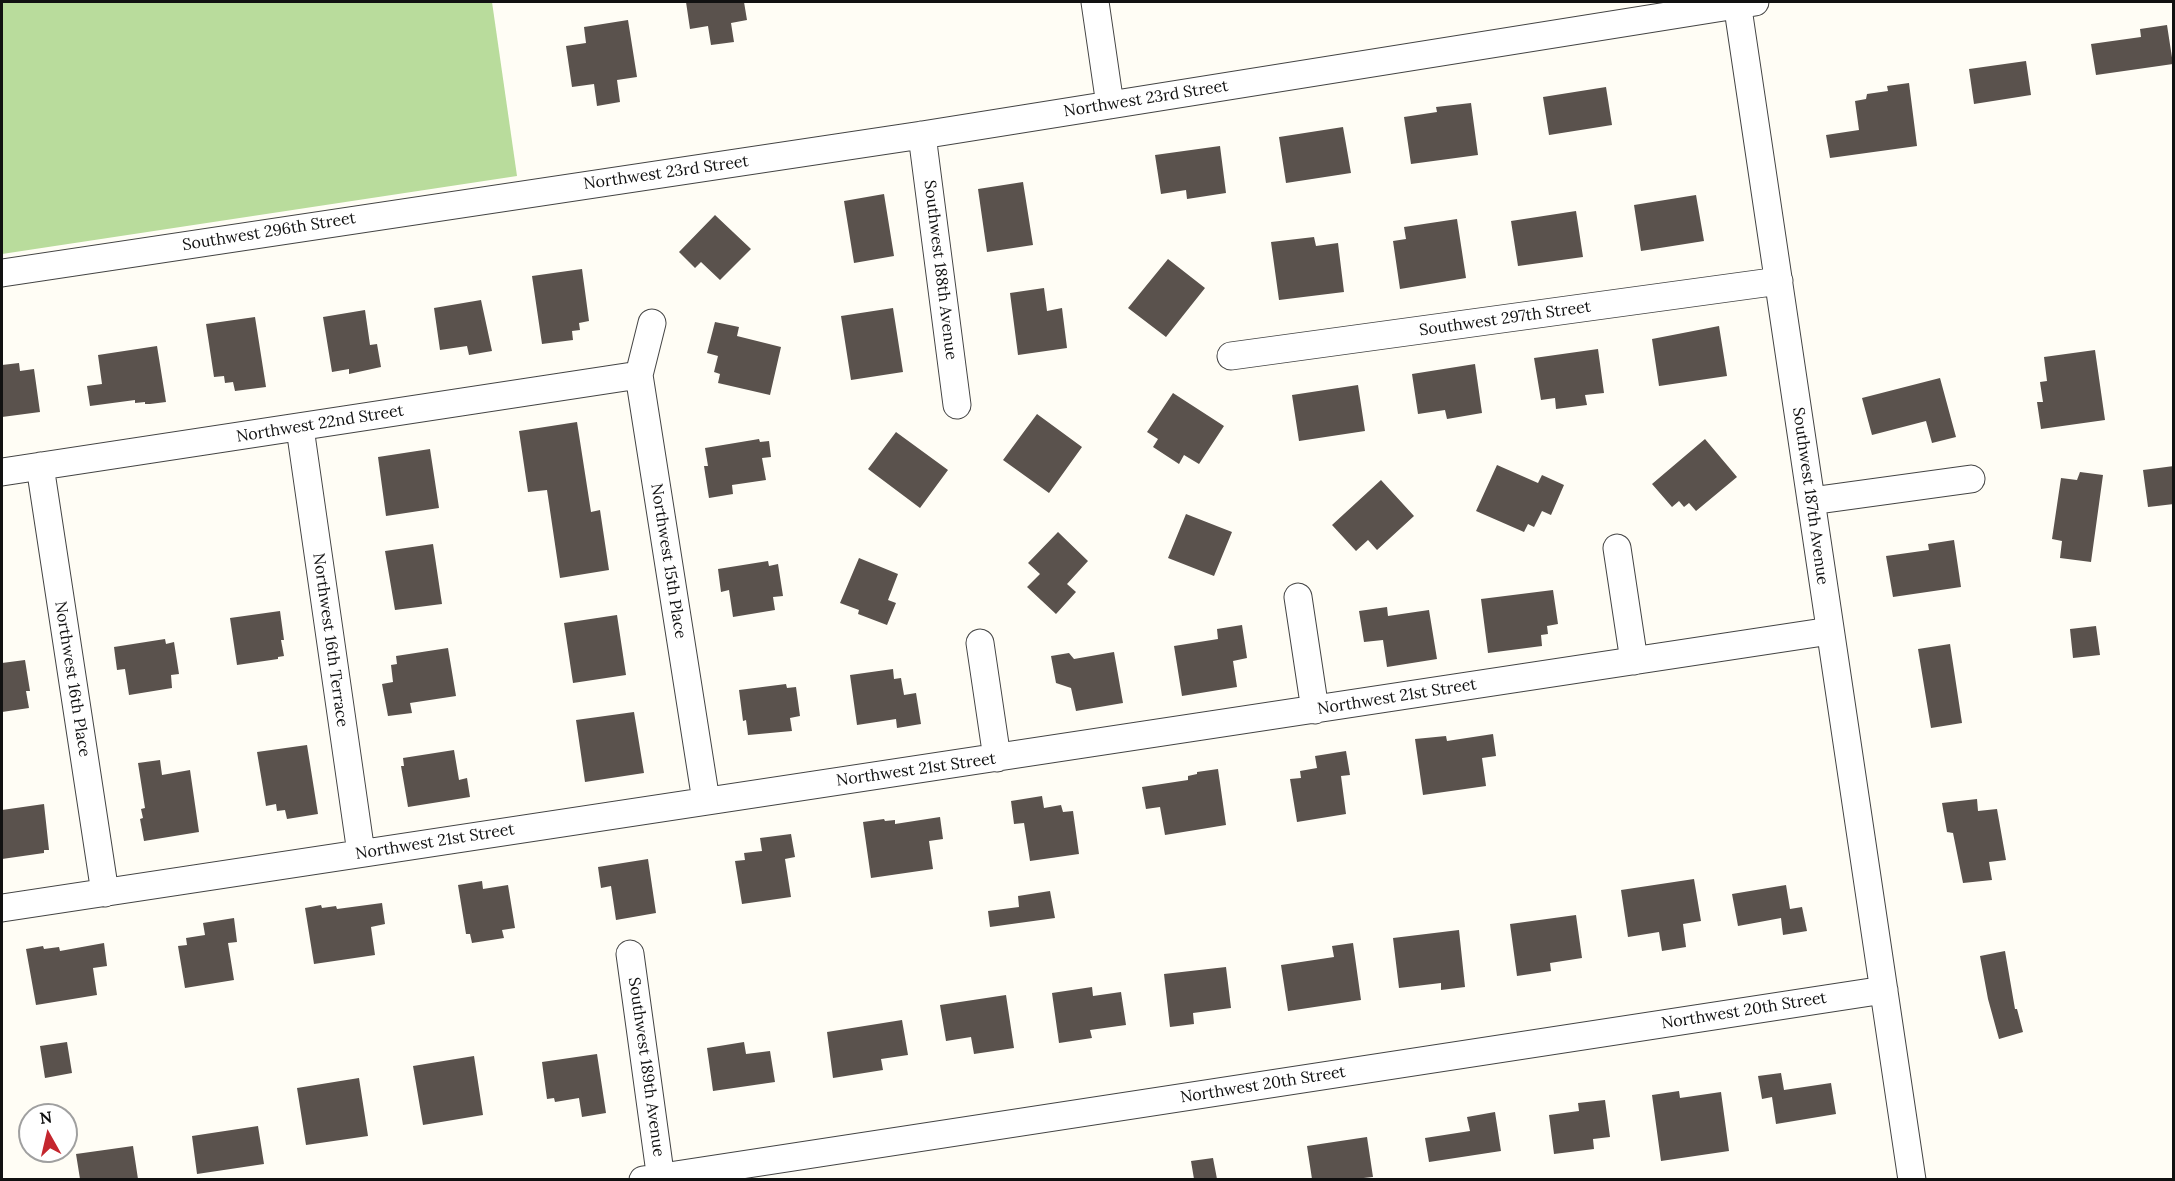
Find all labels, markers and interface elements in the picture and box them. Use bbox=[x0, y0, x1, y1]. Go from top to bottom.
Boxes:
street label: Northwest 23rd Street bbox=[1062, 76, 1230, 122]
street label: Northwest 23rd Street bbox=[582, 152, 750, 194]
street label: Southwest 188th Avenue bbox=[919, 179, 961, 361]
street label: Southwest 296th Street bbox=[181, 209, 357, 255]
street label: Southwest 297th Street bbox=[1418, 297, 1592, 341]
street label: Northwest 22nd Street bbox=[235, 401, 405, 447]
street label: Southwest 187th Avenue bbox=[1788, 406, 1832, 586]
street label: Northwest 15th Place bbox=[646, 482, 690, 640]
street label: Northwest 16th Terrace bbox=[308, 552, 352, 728]
street label: Northwest 16th Place bbox=[50, 600, 94, 758]
street label: Northwest 21st Street bbox=[1316, 675, 1478, 719]
street label: Northwest 21st Street bbox=[835, 749, 997, 791]
street label: Northwest 21st Street bbox=[354, 820, 516, 864]
street label: Southwest 189th Avenue bbox=[624, 976, 668, 1158]
street label: Northwest 20th Street bbox=[1660, 988, 1828, 1034]
street label: Northwest 20th Street bbox=[1179, 1062, 1347, 1108]
north arrow bbox=[18, 1103, 78, 1163]
text: N bbox=[38, 1106, 53, 1128]

